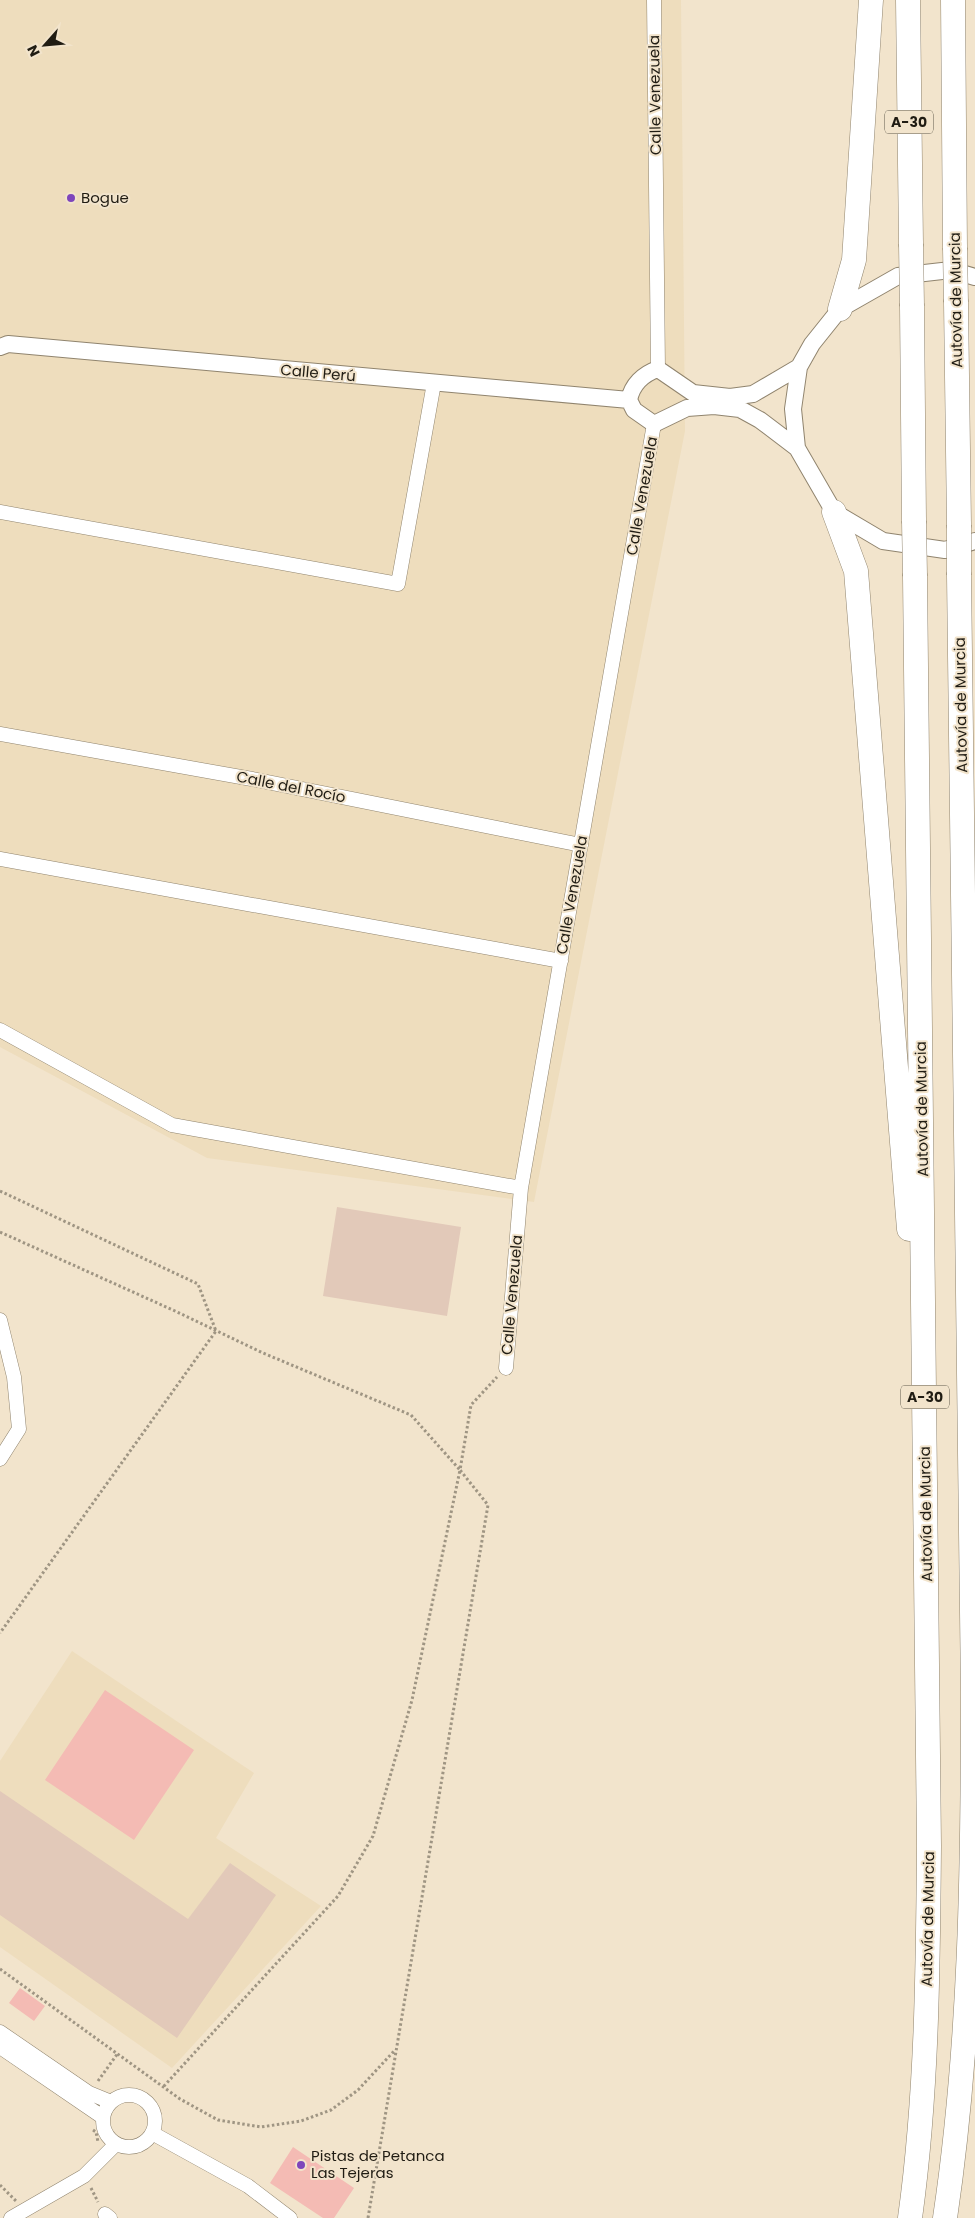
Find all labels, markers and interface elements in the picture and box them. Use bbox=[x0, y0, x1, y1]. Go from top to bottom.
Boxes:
north arrow bbox=[20, 20, 70, 70]
street label: Calle Venezuela bbox=[643, 35, 666, 155]
text: N bbox=[22, 42, 45, 60]
road number: A-30 bbox=[885, 110, 933, 134]
place label: Bogue bbox=[81, 187, 129, 208]
marker: Bogue bbox=[65, 192, 77, 204]
street label: Autovía de Murcia bbox=[944, 232, 967, 368]
street label: Calle Perú bbox=[279, 359, 357, 386]
street label: Calle Venezuela bbox=[621, 435, 662, 557]
street label: Autovía de Murcia bbox=[949, 637, 972, 773]
street label: Calle del Rocío bbox=[235, 766, 347, 807]
street label: Calle Venezuela bbox=[551, 834, 592, 956]
street label: Autovía de Murcia bbox=[910, 1041, 933, 1177]
street label: Calle Venezuela bbox=[496, 1234, 527, 1356]
road number: A-30 bbox=[901, 1385, 949, 1408]
street label: Autovía de Murcia bbox=[914, 1446, 937, 1582]
street label: Autovía de Murcia bbox=[916, 1851, 939, 1987]
place label: Pistas de Petanca Las Tejeras bbox=[311, 2145, 445, 2183]
marker: Pistas de Petanca Las Tejeras bbox=[295, 2159, 307, 2171]

